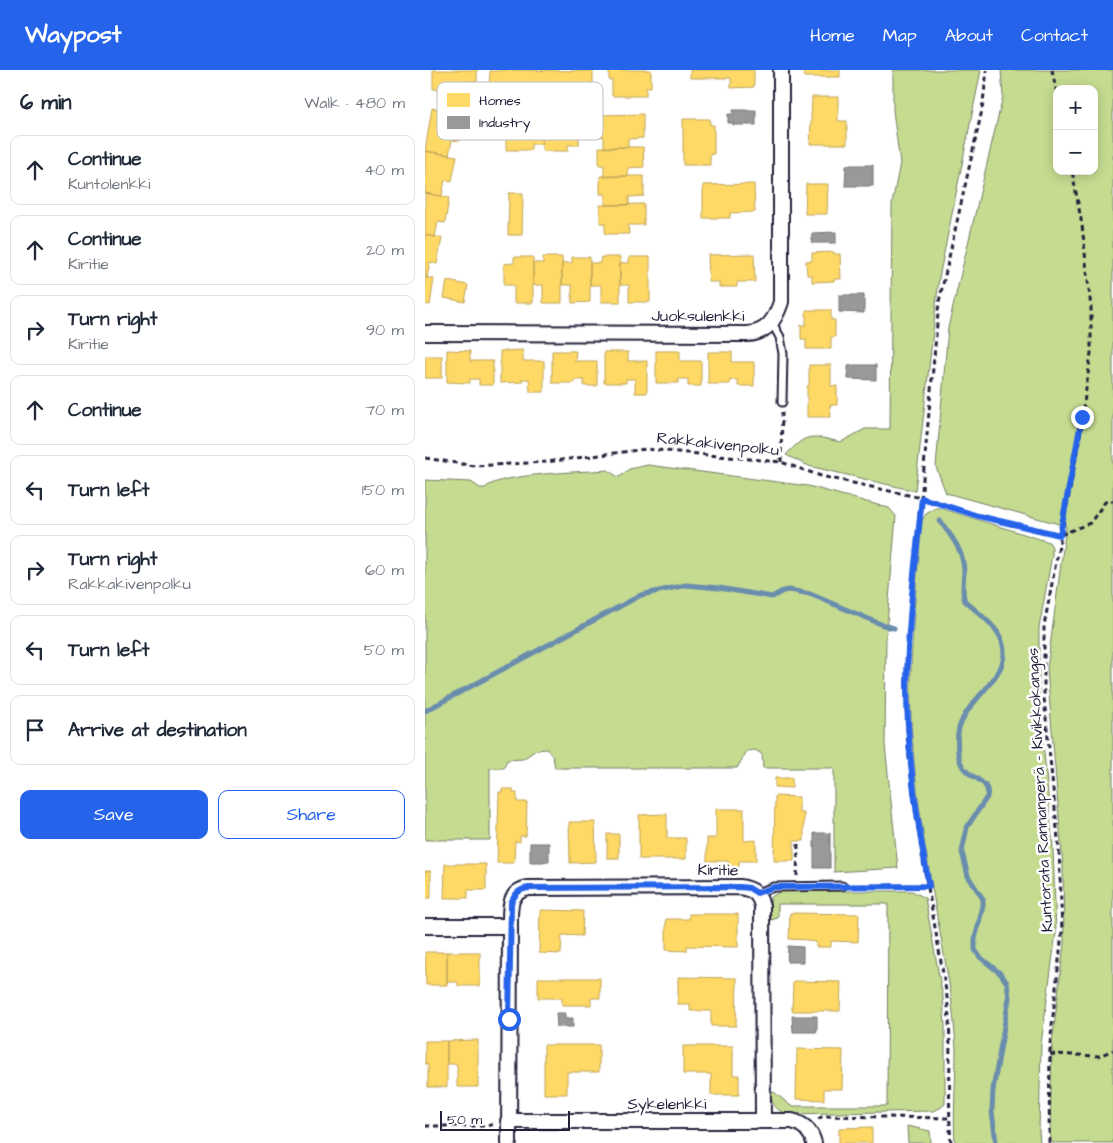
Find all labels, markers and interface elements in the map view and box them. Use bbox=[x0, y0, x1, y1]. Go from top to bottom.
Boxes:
text: Waypost bbox=[25, 18, 122, 52]
text: Home bbox=[810, 23, 855, 48]
text: Map bbox=[883, 23, 917, 48]
text: About bbox=[945, 23, 993, 48]
text: Contact bbox=[1021, 23, 1088, 48]
legend bbox=[437, 82, 603, 140]
map controls bbox=[1053, 85, 1098, 175]
button: + bbox=[1053, 85, 1098, 130]
text: 6 min bbox=[20, 88, 72, 117]
text: Homes bbox=[479, 91, 521, 111]
text: Walk · 480 m bbox=[304, 92, 405, 114]
text: Industry bbox=[479, 113, 531, 133]
button: − bbox=[1053, 130, 1098, 175]
text: Continue bbox=[68, 146, 142, 173]
icon: ahead bbox=[21, 156, 49, 184]
text: 40 m bbox=[364, 159, 404, 181]
text: Kuntolenkki bbox=[68, 173, 151, 195]
text: Continue bbox=[68, 226, 142, 253]
icon: ahead bbox=[21, 236, 49, 264]
text: 20 m bbox=[366, 239, 404, 261]
text: Kiritie bbox=[68, 253, 109, 275]
street label: Juoksulenkki bbox=[652, 305, 745, 327]
text: Turn right bbox=[68, 306, 157, 333]
icon: right bbox=[21, 316, 49, 344]
text: 90 m bbox=[366, 319, 404, 341]
text: Kiritie bbox=[68, 333, 109, 355]
icon: ahead bbox=[21, 396, 49, 424]
text: Continue bbox=[68, 397, 142, 424]
text: 70 m bbox=[365, 399, 404, 421]
route end bbox=[1071, 406, 1094, 429]
street label: Rakkakivenpolku bbox=[656, 427, 780, 461]
icon: left bbox=[21, 476, 49, 504]
text: Turn left bbox=[68, 477, 149, 504]
text: 150 m bbox=[362, 479, 404, 501]
text: Turn right bbox=[68, 546, 157, 573]
icon: right bbox=[21, 556, 49, 584]
text: 60 m bbox=[365, 559, 404, 581]
text: Rakkakivenpolku bbox=[68, 573, 191, 595]
icon: left bbox=[21, 636, 49, 664]
text: Turn left bbox=[68, 637, 149, 664]
text: 50 m bbox=[364, 639, 404, 661]
street label: Kuntorata Rannanperä - Kivikkokangas bbox=[1022, 647, 1059, 933]
icon: arrive bbox=[21, 716, 49, 744]
text: Arrive at destination bbox=[68, 717, 247, 744]
button: Save bbox=[20, 790, 208, 839]
button: Share bbox=[218, 790, 405, 839]
street label: Kiritie bbox=[697, 859, 739, 881]
route start bbox=[498, 1008, 521, 1031]
street label: Sykelenkki bbox=[628, 1093, 707, 1116]
scale bar bbox=[440, 1108, 570, 1131]
text: 50 m bbox=[447, 1110, 482, 1130]

